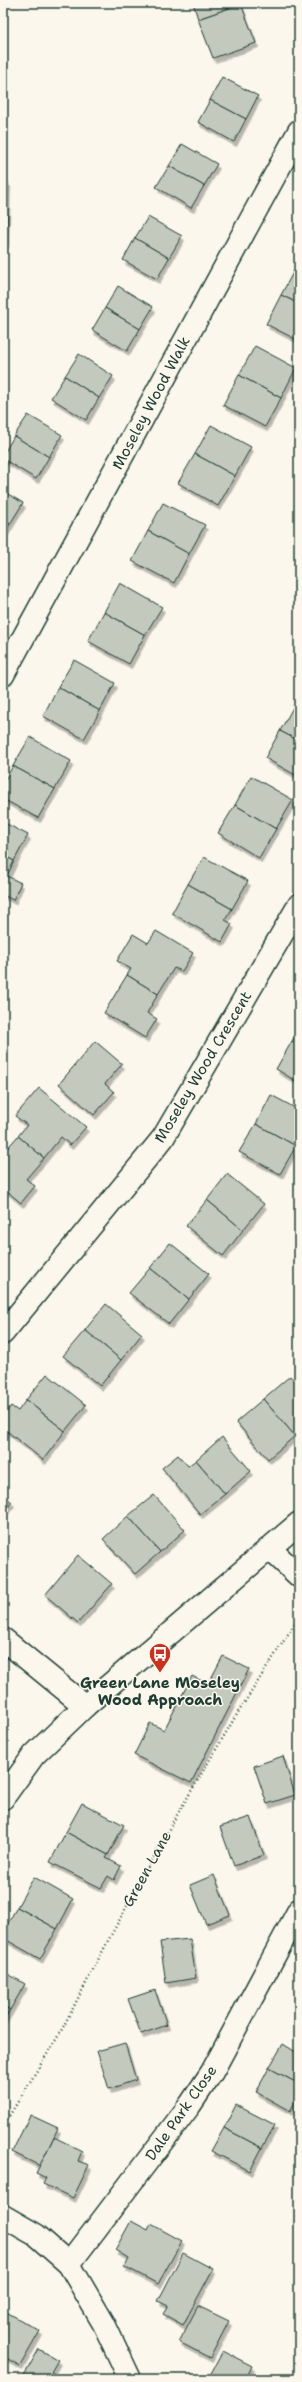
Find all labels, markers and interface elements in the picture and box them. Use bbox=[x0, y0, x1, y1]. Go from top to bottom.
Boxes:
street label: Moseley Wood Walk bbox=[107, 333, 195, 473]
street label: Moseley Wood Crescent bbox=[150, 987, 256, 1147]
bus stop icon: Green Lane Moseley Wood Approach bbox=[147, 1641, 173, 1674]
place label: Green Lane Moseley Wood Approach bbox=[80, 1673, 240, 1710]
street label: Green Lane bbox=[118, 1828, 176, 1910]
street label: Dale Park Close bbox=[141, 2061, 221, 2165]

